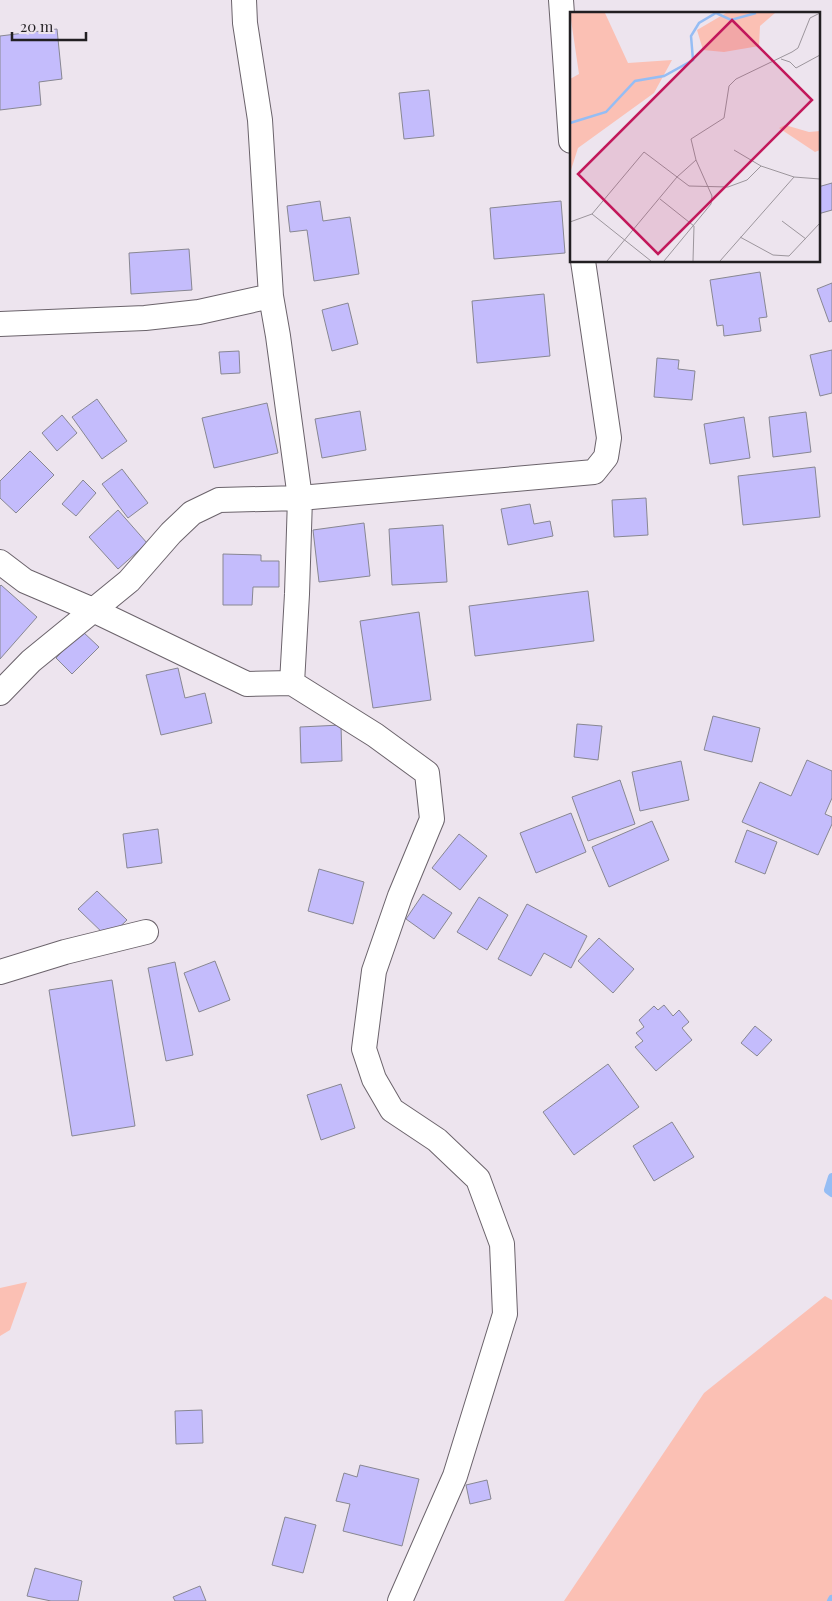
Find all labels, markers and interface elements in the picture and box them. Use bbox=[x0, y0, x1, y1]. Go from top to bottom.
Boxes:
scale bar bbox=[12, 10, 86, 42]
inset map bbox=[570, 12, 820, 262]
text: 20 m bbox=[20, 16, 54, 36]

